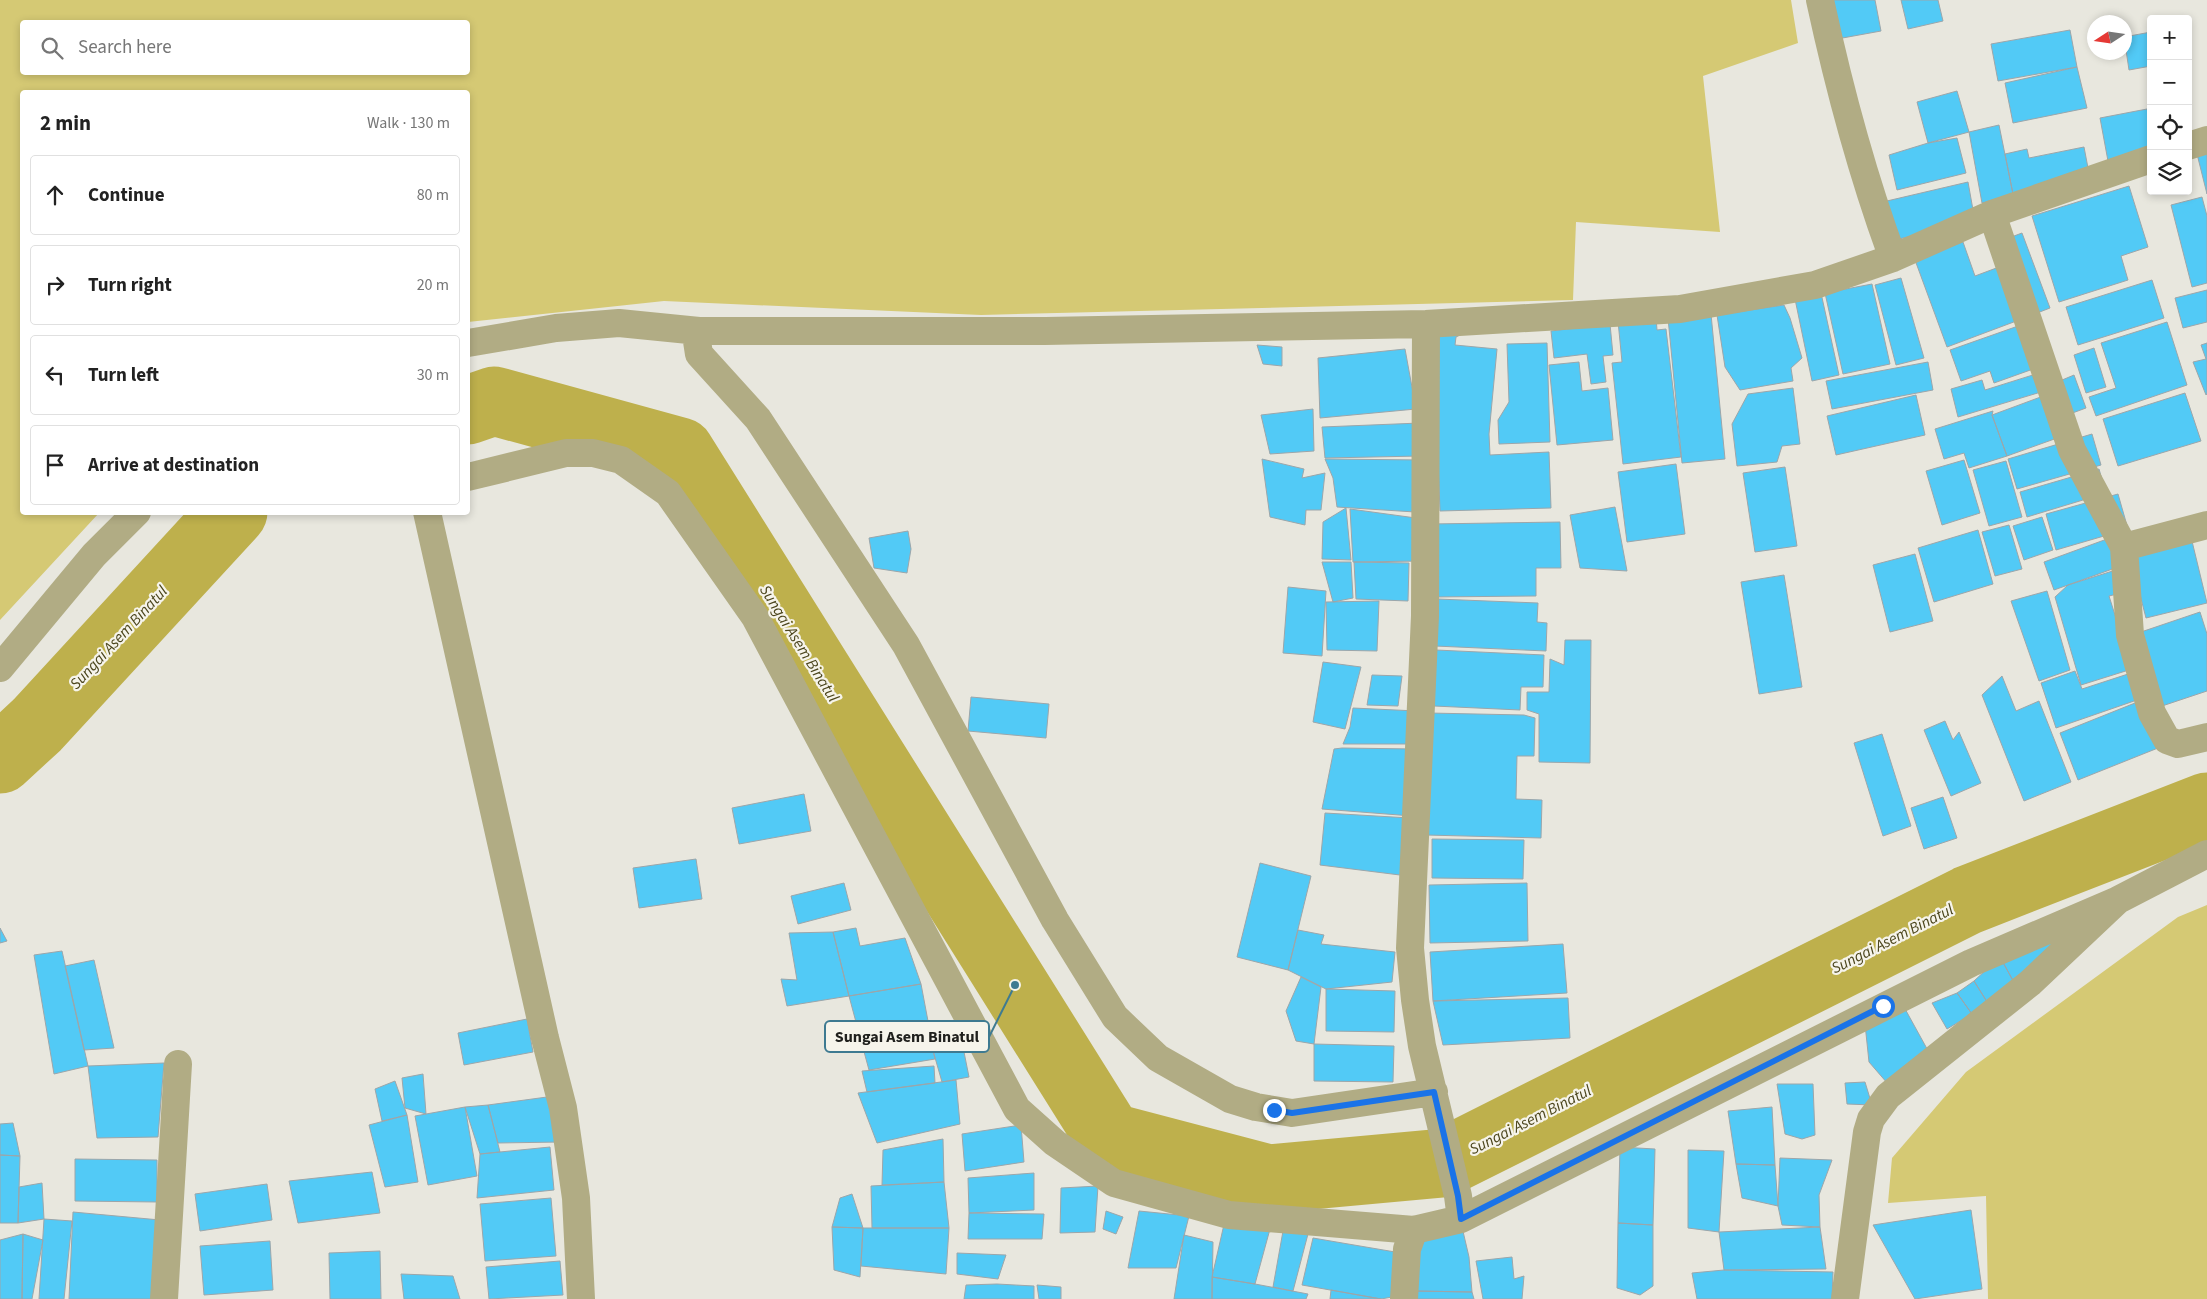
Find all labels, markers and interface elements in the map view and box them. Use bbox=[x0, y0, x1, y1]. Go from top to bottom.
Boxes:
north arrow bbox=[2087, 15, 2132, 60]
map controls bbox=[2147, 15, 2192, 195]
button: + bbox=[2147, 15, 2192, 60]
search box bbox=[20, 20, 470, 75]
icon: search bbox=[38, 34, 66, 62]
text: Search here bbox=[78, 34, 172, 61]
button: − bbox=[2147, 60, 2192, 105]
button: locate bbox=[2147, 105, 2192, 150]
text: 2 min bbox=[40, 108, 91, 138]
text: Walk · 130 m bbox=[367, 112, 450, 134]
button: layers bbox=[2147, 150, 2192, 195]
icon: ahead bbox=[41, 181, 69, 209]
text: Continue bbox=[88, 182, 165, 209]
text: 80 m bbox=[417, 184, 449, 206]
icon: right bbox=[41, 271, 69, 299]
text: Turn right bbox=[88, 272, 172, 299]
text: 20 m bbox=[417, 274, 449, 296]
icon: left bbox=[41, 361, 69, 389]
text: Turn left bbox=[88, 362, 159, 389]
text: 30 m bbox=[417, 364, 449, 386]
icon: arrive bbox=[41, 451, 69, 479]
text: Arrive at destination bbox=[88, 452, 259, 479]
water label: Sungai Asem Binatul bbox=[65, 581, 173, 694]
water label: Sungai Asem Binatul bbox=[754, 581, 844, 706]
water label: Sungai Asem Binatul bbox=[1828, 899, 1957, 979]
route start bbox=[1872, 995, 1895, 1018]
callout: Sungai Asem Binatul bbox=[825, 1021, 989, 1052]
text: Sungai Asem Binatul bbox=[835, 1026, 980, 1048]
water label: Sungai Asem Binatul bbox=[1466, 1080, 1595, 1160]
route end bbox=[1263, 1099, 1286, 1122]

